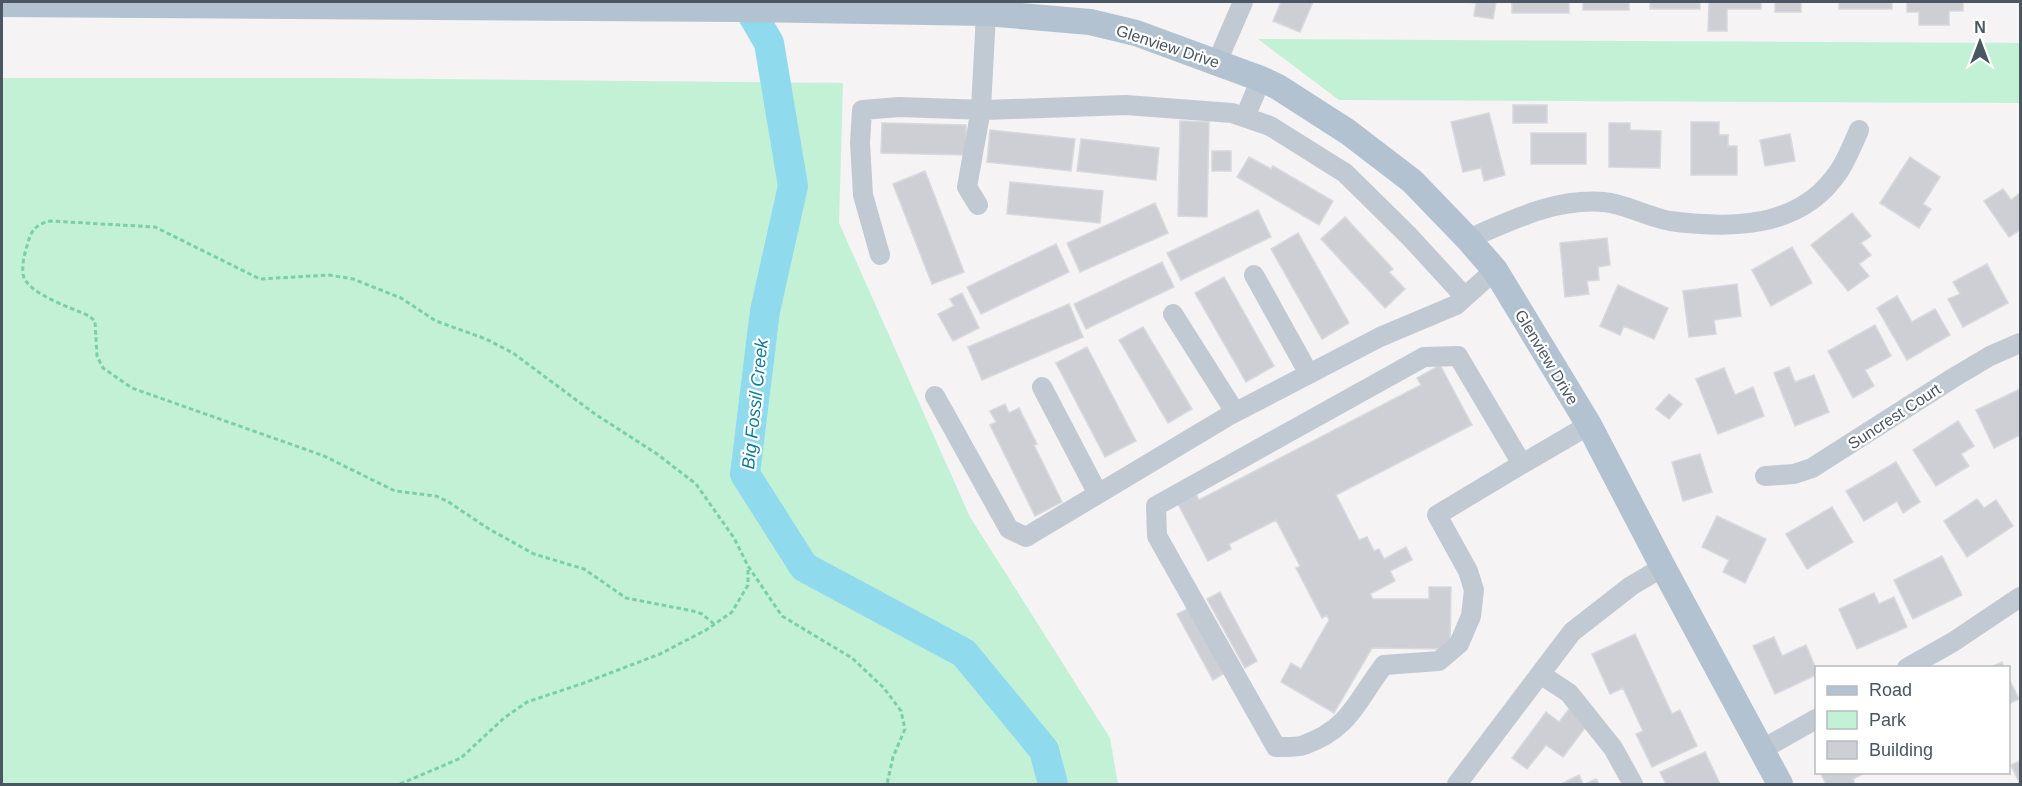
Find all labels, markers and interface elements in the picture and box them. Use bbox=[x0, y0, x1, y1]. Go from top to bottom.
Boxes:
north arrow bbox=[1950, 12, 2010, 72]
text: N bbox=[1974, 19, 1986, 36]
street label: Glenview Drive bbox=[1114, 22, 1222, 71]
street label: Glenview Drive bbox=[1512, 307, 1582, 408]
water label: Big Fossil Creek bbox=[738, 337, 772, 470]
street label: Suncrest Court bbox=[1845, 380, 1944, 453]
legend bbox=[1815, 666, 2010, 774]
text: Road bbox=[1869, 680, 1912, 700]
text: Park bbox=[1869, 710, 1907, 730]
text: Building bbox=[1869, 740, 1933, 760]

